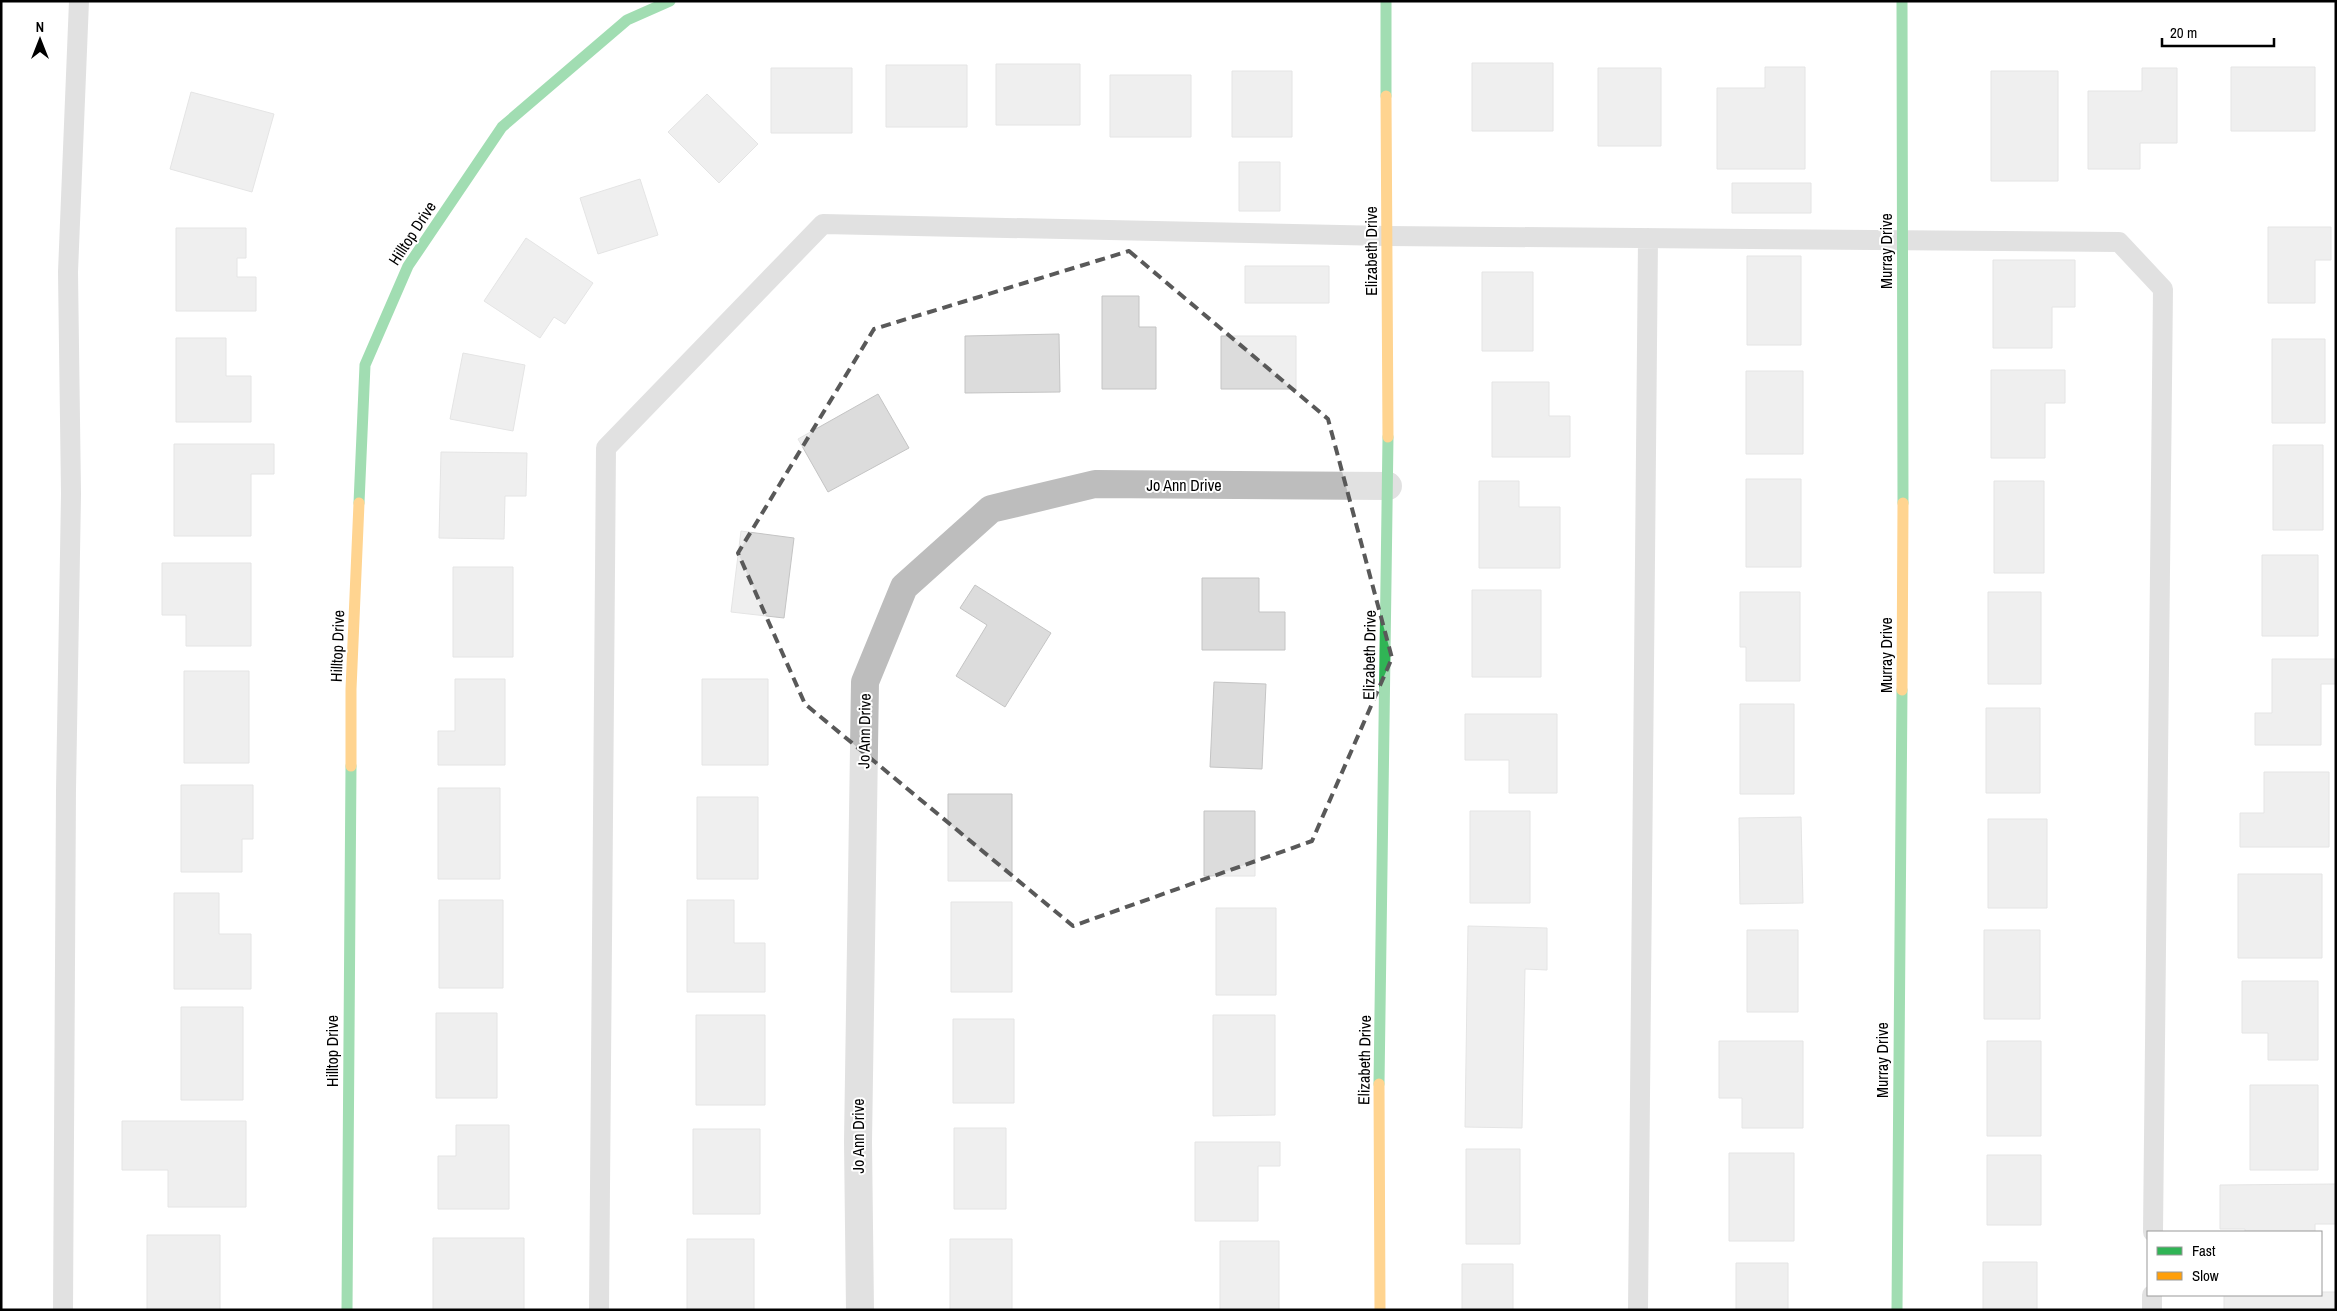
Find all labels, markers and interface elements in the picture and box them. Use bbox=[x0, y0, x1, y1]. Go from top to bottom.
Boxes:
north arrow bbox=[15, 15, 65, 65]
scale bar bbox=[2162, 15, 2274, 47]
text: N bbox=[36, 18, 44, 36]
text: 20 m bbox=[2170, 22, 2197, 43]
street label: Hilltop Drive bbox=[383, 197, 441, 269]
street label: Elizabeth Drive bbox=[1360, 206, 1382, 296]
street label: Murray Drive bbox=[1875, 213, 1897, 289]
street label: Jo Ann Drive bbox=[1146, 474, 1222, 496]
street label: Hilltop Drive bbox=[325, 610, 349, 682]
street label: Elizabeth Drive bbox=[1357, 610, 1381, 700]
street label: Murray Drive bbox=[1875, 617, 1897, 693]
street label: Jo Ann Drive bbox=[852, 693, 876, 769]
street label: Hilltop Drive bbox=[321, 1015, 343, 1087]
street label: Elizabeth Drive bbox=[1352, 1015, 1376, 1105]
street label: Murray Drive bbox=[1871, 1022, 1893, 1098]
street label: Jo Ann Drive bbox=[847, 1098, 869, 1174]
legend bbox=[2147, 1231, 2322, 1296]
text: Fast bbox=[2192, 1240, 2216, 1261]
text: Slow bbox=[2192, 1265, 2219, 1286]

